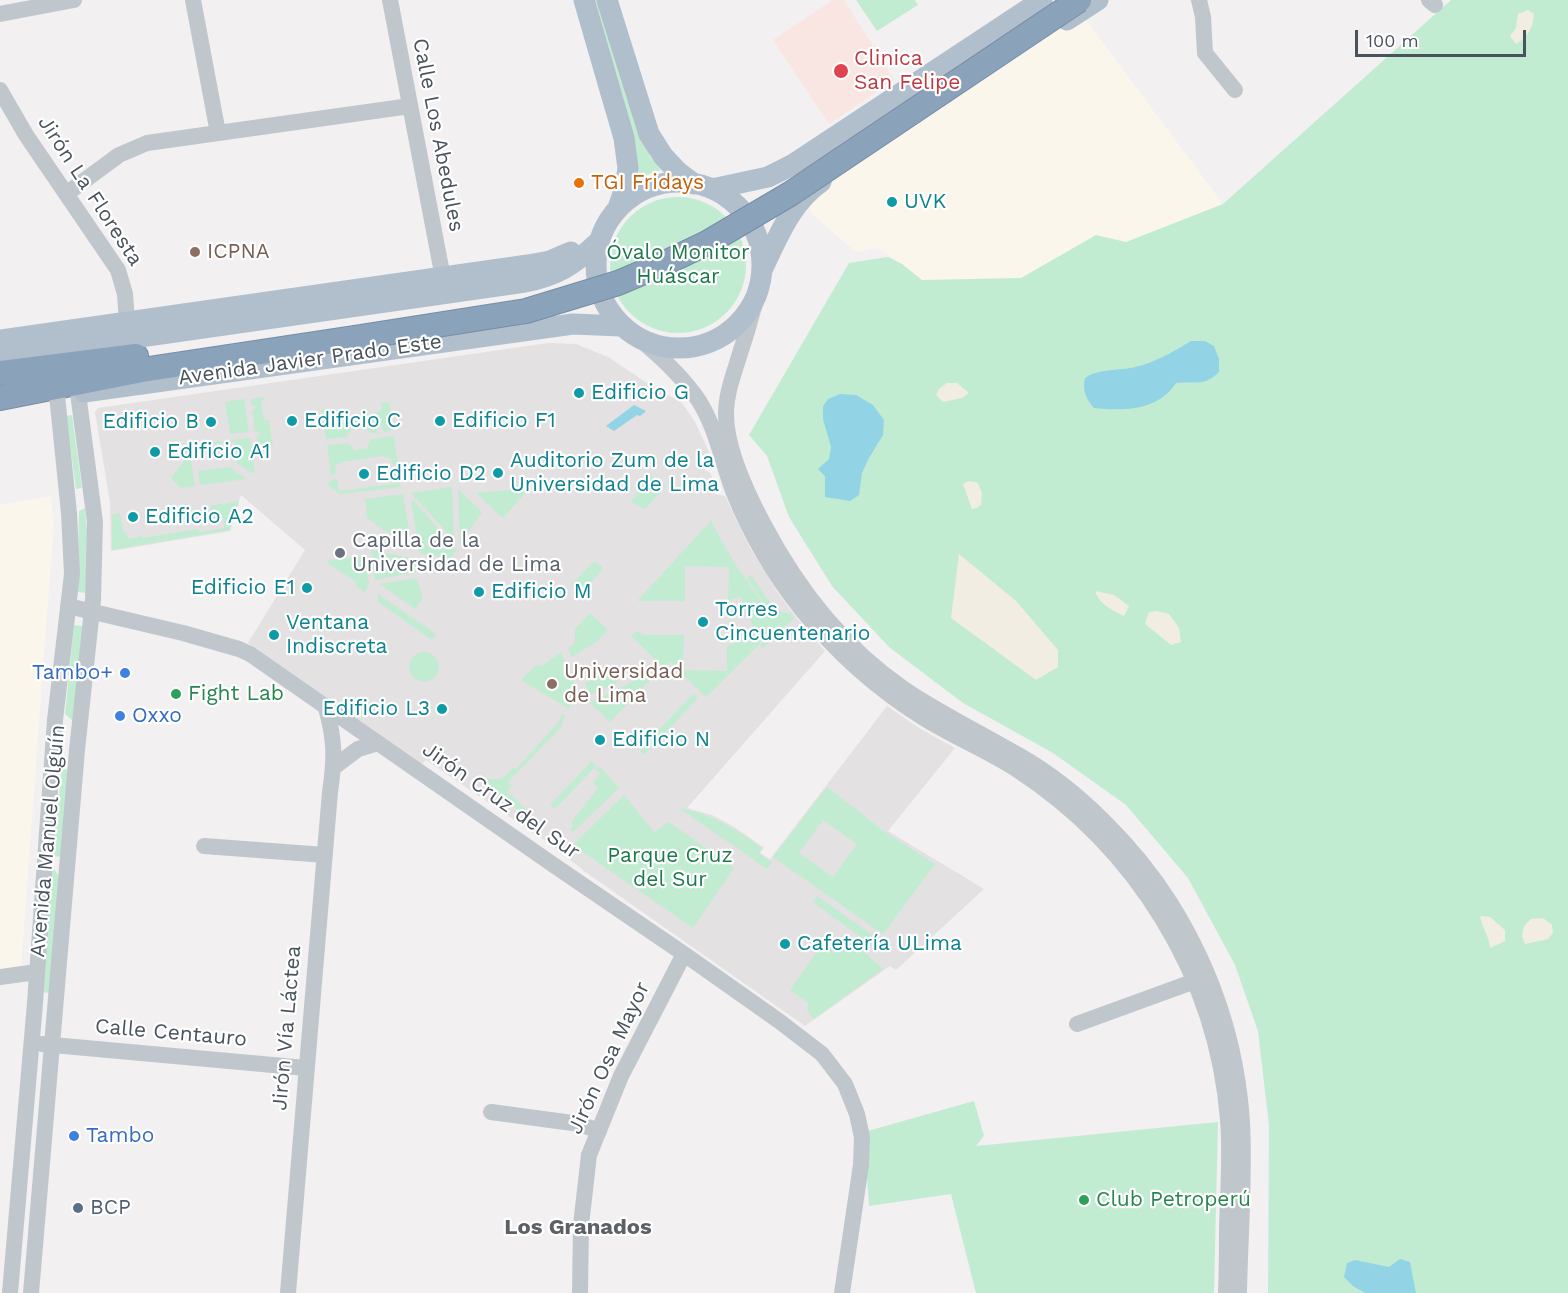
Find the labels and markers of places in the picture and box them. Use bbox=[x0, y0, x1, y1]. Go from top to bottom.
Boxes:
place label: Clinica San Felipe bbox=[854, 46, 960, 96]
marker: Clinica San Felipe bbox=[832, 62, 850, 80]
place label: TGI Fridays bbox=[591, 170, 704, 196]
marker: TGI Fridays bbox=[572, 176, 586, 190]
place label: UVK bbox=[904, 189, 946, 215]
marker: UVK bbox=[885, 195, 899, 209]
place label: ICPNA bbox=[207, 239, 270, 265]
marker: ICPNA bbox=[188, 245, 202, 259]
place label: Edificio G bbox=[591, 380, 689, 406]
marker: Edificio G bbox=[572, 386, 586, 400]
place label: Edificio C bbox=[304, 408, 401, 434]
place label: Edificio F1 bbox=[452, 408, 556, 434]
place label: Edificio B bbox=[103, 409, 199, 435]
marker: Edificio C bbox=[285, 414, 299, 428]
marker: Edificio F1 bbox=[433, 414, 447, 428]
marker: Edificio B bbox=[204, 415, 218, 429]
place label: Edificio A1 bbox=[167, 439, 270, 465]
marker: Edificio A1 bbox=[148, 445, 162, 459]
place label: Auditorio Zum de la Universidad de Lima bbox=[510, 448, 719, 498]
place label: Edificio D2 bbox=[376, 461, 486, 487]
marker: Auditorio Zum de la Universidad de Lima bbox=[491, 466, 505, 480]
marker: Edificio D2 bbox=[357, 467, 371, 481]
place label: Edificio A2 bbox=[145, 504, 254, 530]
marker: Edificio A2 bbox=[126, 510, 140, 524]
place label: Capilla de la Universidad de Lima bbox=[352, 528, 561, 578]
marker: Capilla de la Universidad de Lima bbox=[333, 546, 347, 560]
place label: Edificio E1 bbox=[191, 575, 295, 601]
place label: Edificio M bbox=[491, 579, 592, 605]
marker: Edificio E1 bbox=[300, 581, 314, 595]
marker: Edificio M bbox=[472, 585, 486, 599]
place label: Torres Cincuentenario bbox=[715, 597, 870, 647]
place label: Ventana Indiscreta bbox=[286, 610, 387, 660]
marker: Torres Cincuentenario bbox=[696, 615, 710, 629]
marker: Ventana Indiscreta bbox=[267, 628, 281, 642]
place label: Universidad de Lima bbox=[564, 659, 683, 709]
place label: Tambo+ bbox=[32, 660, 113, 686]
marker: Tambo+ bbox=[118, 666, 132, 680]
marker: Universidad de Lima bbox=[545, 677, 559, 691]
place label: Fight Lab bbox=[188, 681, 284, 707]
marker: Fight Lab bbox=[169, 687, 183, 701]
place label: Edificio L3 bbox=[323, 696, 430, 722]
marker: Edificio L3 bbox=[435, 702, 449, 716]
place label: Oxxo bbox=[132, 703, 182, 729]
marker: Oxxo bbox=[113, 709, 127, 723]
place label: Edificio N bbox=[612, 727, 710, 753]
marker: Edificio N bbox=[593, 733, 607, 747]
place label: Cafetería ULima bbox=[797, 931, 962, 957]
marker: Cafetería ULima bbox=[778, 937, 792, 951]
place label: Tambo bbox=[86, 1123, 154, 1149]
marker: Tambo bbox=[67, 1129, 81, 1143]
place label: Club Petroperú bbox=[1096, 1187, 1251, 1213]
marker: Club Petroperú bbox=[1077, 1193, 1091, 1207]
place label: BCP bbox=[90, 1195, 131, 1221]
marker: BCP bbox=[71, 1201, 85, 1215]

